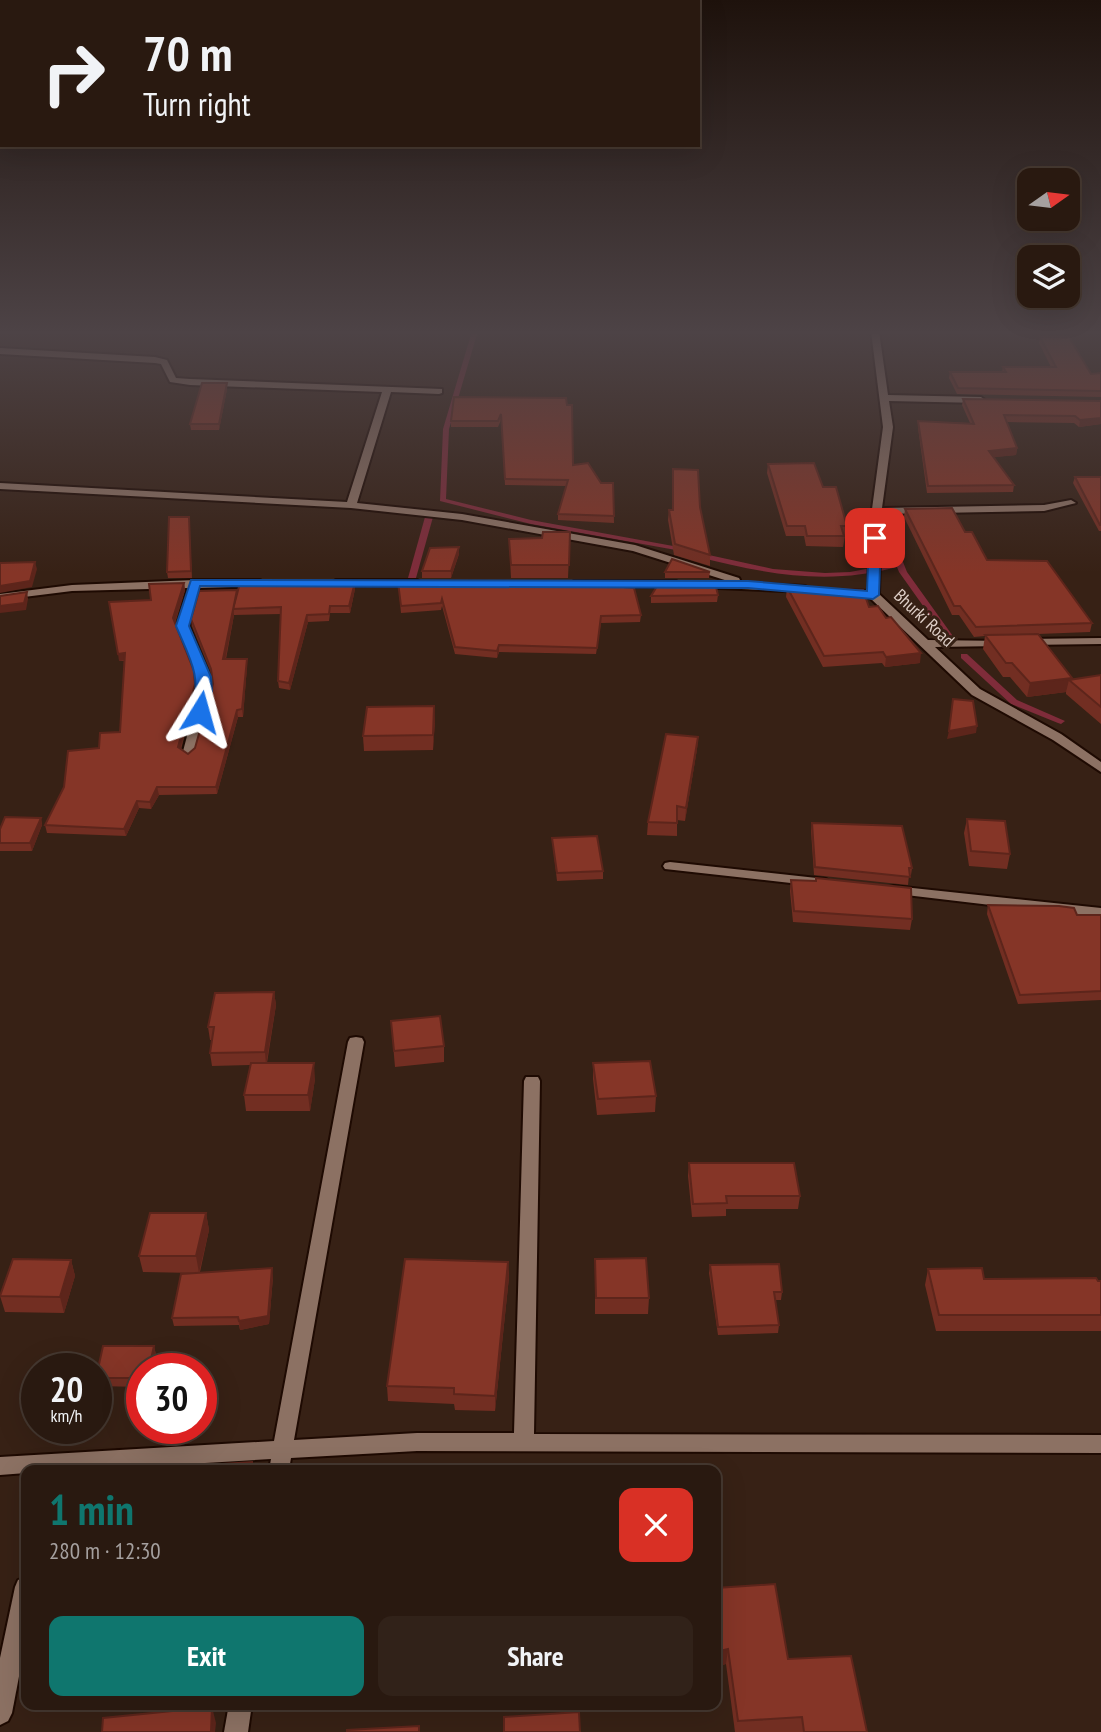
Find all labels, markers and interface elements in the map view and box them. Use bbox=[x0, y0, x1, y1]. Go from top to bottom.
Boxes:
text: 70 m bbox=[143, 21, 232, 85]
icon: right bbox=[28, 28, 119, 119]
text: Turn right bbox=[143, 83, 251, 125]
north arrow bbox=[1017, 168, 1080, 231]
map controls bbox=[1017, 168, 1080, 308]
button: layers bbox=[1017, 245, 1080, 308]
pin bbox=[845, 508, 905, 568]
icon: arrive bbox=[856, 519, 894, 557]
street label: Bhurki Road bbox=[889, 584, 959, 651]
position arrow bbox=[163, 675, 237, 749]
speed limit sign: 30 bbox=[126, 1353, 217, 1444]
text: 20 bbox=[50, 1366, 83, 1412]
text: km/h bbox=[51, 1404, 82, 1427]
text: 1 min bbox=[49, 1482, 134, 1537]
button: close bbox=[619, 1488, 693, 1562]
text: 280 m · 12:30 bbox=[49, 1536, 161, 1565]
button: Exit bbox=[49, 1616, 364, 1696]
button: Share bbox=[378, 1616, 693, 1696]

